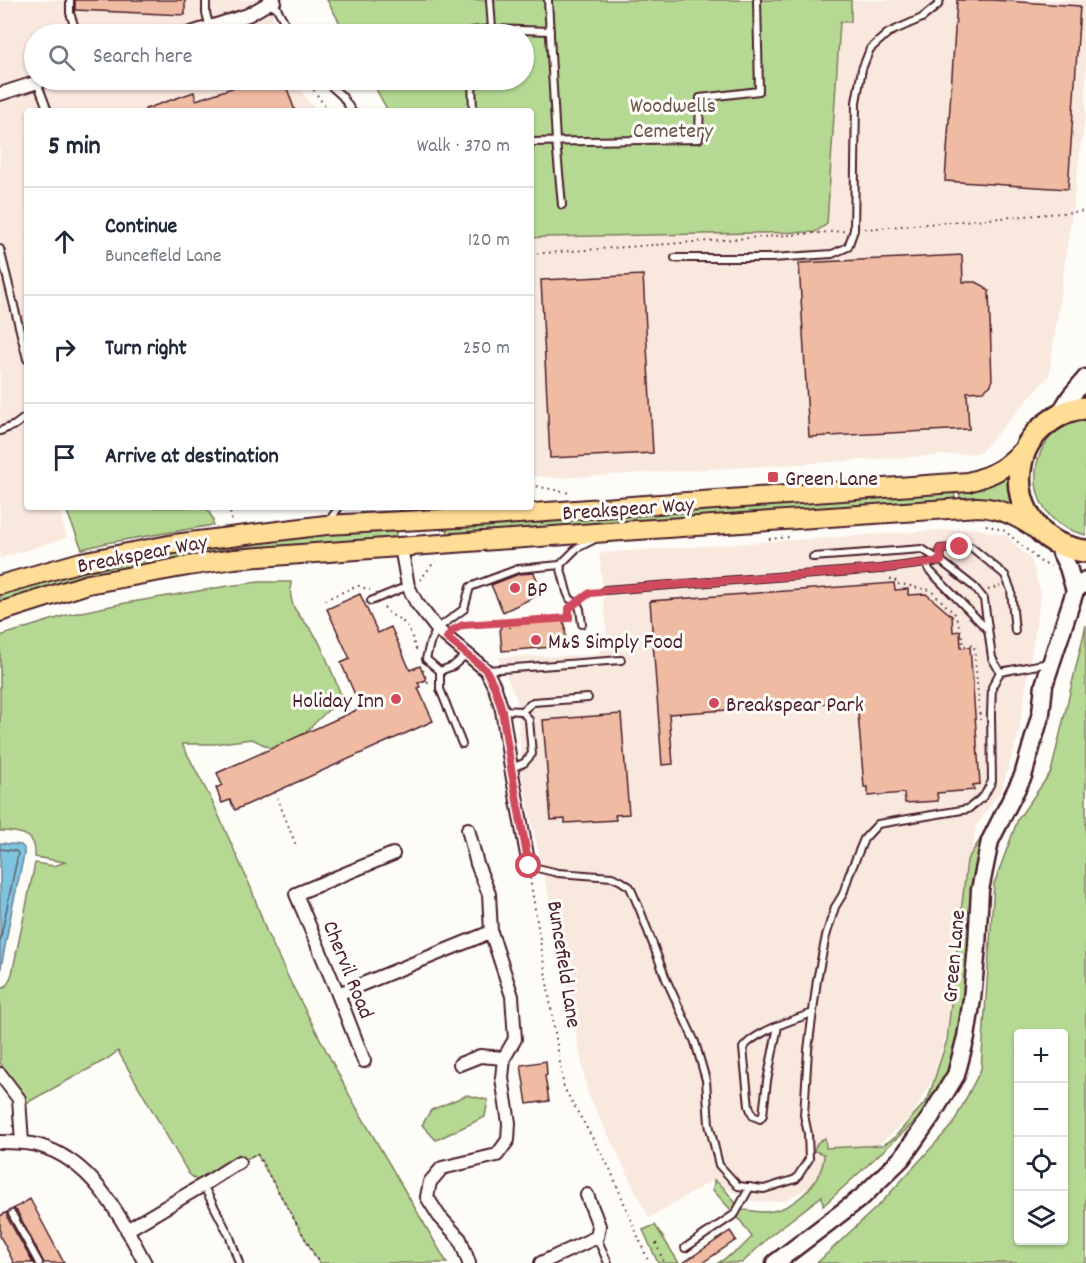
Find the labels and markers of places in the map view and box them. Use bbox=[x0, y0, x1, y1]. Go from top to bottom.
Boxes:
place label: Green Lane bbox=[785, 465, 878, 496]
marker: Green Lane bbox=[766, 470, 780, 484]
place label: BP bbox=[527, 576, 547, 607]
marker: BP bbox=[508, 581, 522, 595]
place label: M&S Simply Food bbox=[548, 628, 683, 659]
marker: M&S Simply Food bbox=[529, 633, 543, 647]
place label: Holiday Inn bbox=[292, 687, 384, 718]
place label: Breakspear Park bbox=[726, 691, 864, 722]
marker: Holiday Inn bbox=[389, 692, 403, 706]
marker: Breakspear Park bbox=[707, 696, 721, 710]

